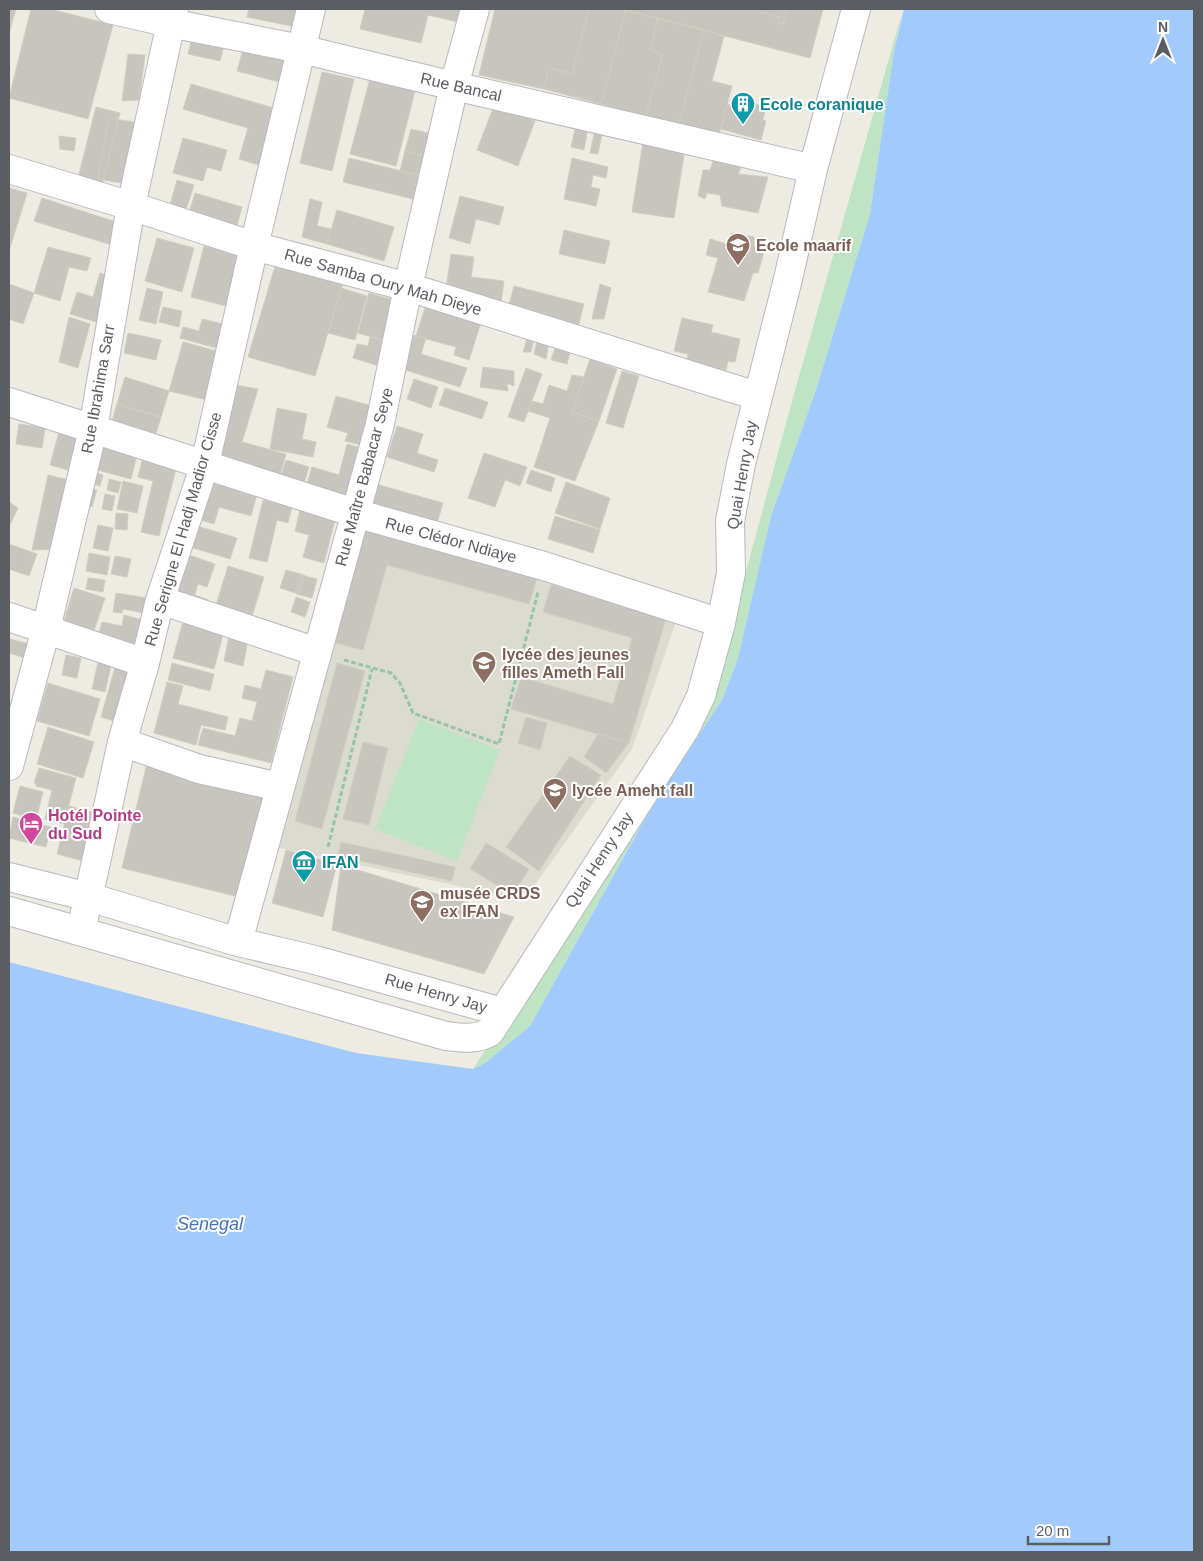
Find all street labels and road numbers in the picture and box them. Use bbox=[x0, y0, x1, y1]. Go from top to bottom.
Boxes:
street label: Rue Bancal bbox=[419, 69, 503, 105]
street label: Rue Samba Oury Mah Dieye bbox=[282, 246, 484, 318]
street label: Rue Ibrahima Sarr bbox=[78, 322, 118, 455]
street label: Rue Maître Babacar Seye bbox=[332, 386, 396, 568]
street label: Rue Serigne El Hadj Madior Cisse bbox=[141, 410, 225, 648]
street label: Quai Henry Jay bbox=[724, 419, 760, 531]
street label: Rue Clédor Ndiaye bbox=[384, 514, 519, 566]
street label: Quai Henry Jay bbox=[562, 809, 636, 911]
street label: Rue Henry Jay bbox=[383, 970, 489, 1016]

